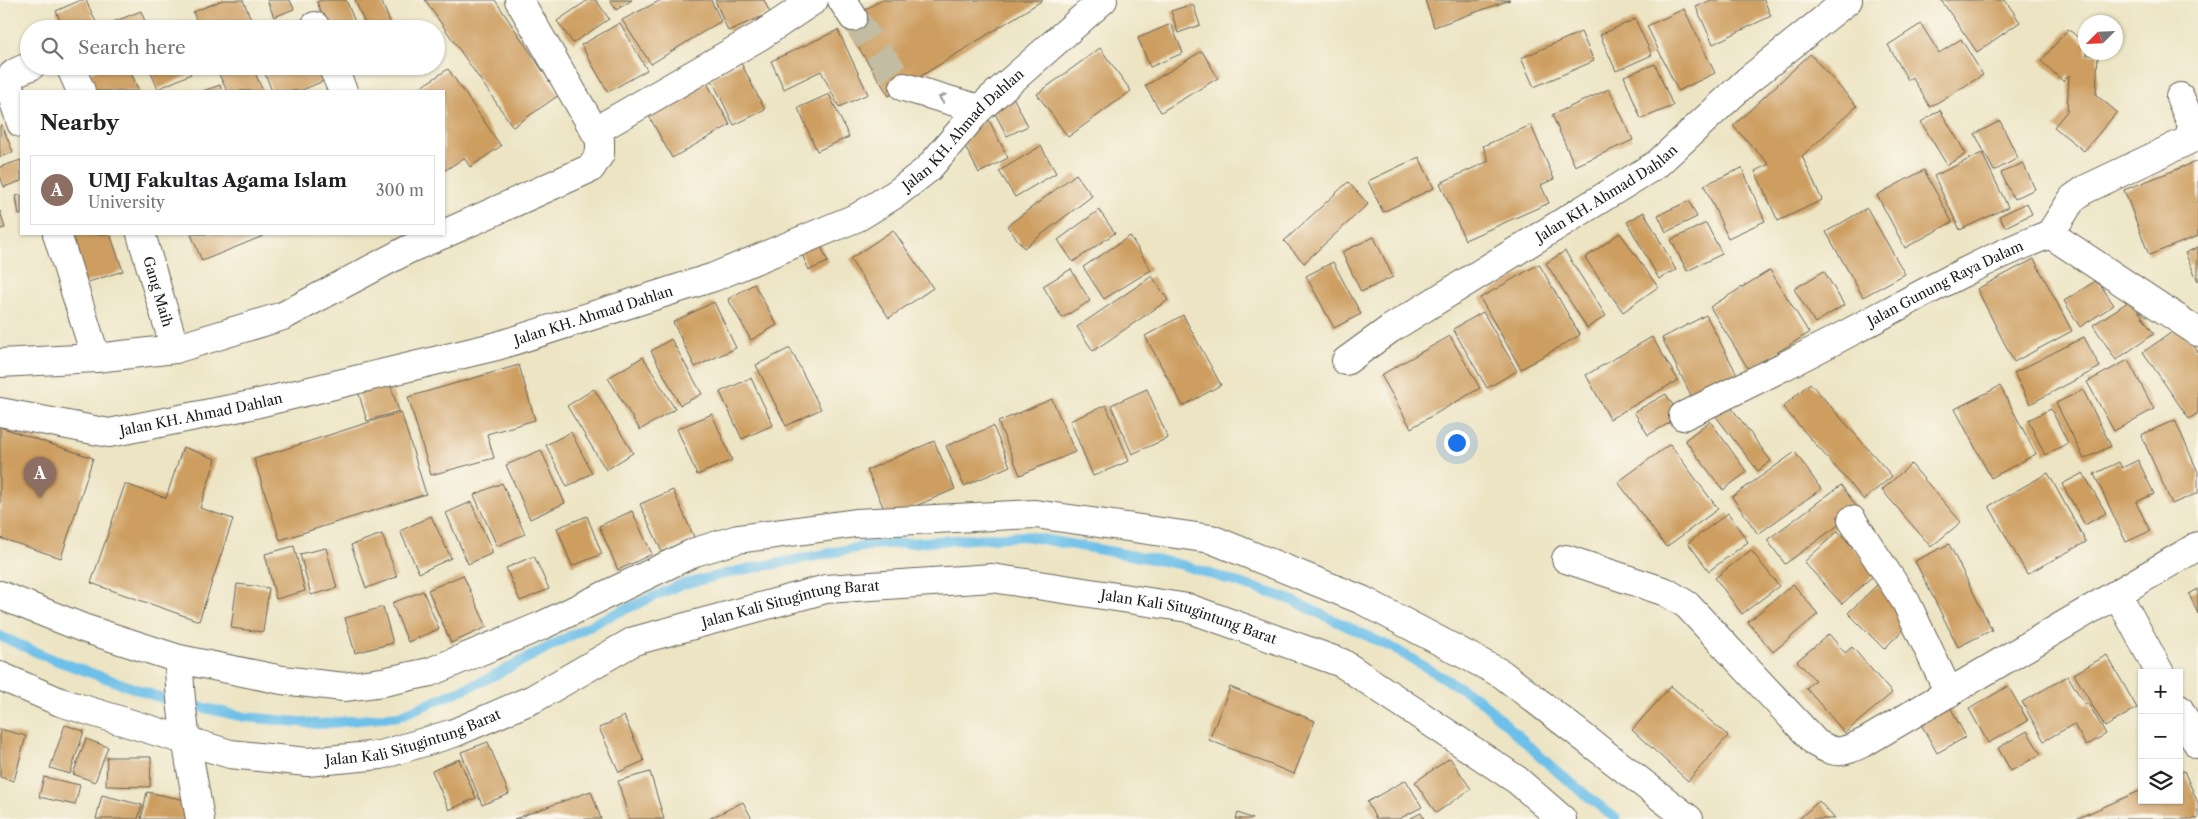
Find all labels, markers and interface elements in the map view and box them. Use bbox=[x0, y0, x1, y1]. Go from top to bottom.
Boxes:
north arrow bbox=[2078, 15, 2123, 60]
search box bbox=[20, 20, 445, 75]
icon: search bbox=[38, 34, 66, 62]
text: Search here bbox=[78, 36, 186, 59]
street label: Jalan KH. Ahmad Dahlan bbox=[897, 65, 1028, 196]
one-way arrow bbox=[938, 93, 946, 103]
text: Nearby bbox=[40, 110, 119, 135]
street label: Jalan KH. Ahmad Dahlan bbox=[1531, 141, 1681, 247]
text: UMJ Fakultas Agama Islam bbox=[88, 169, 347, 192]
text: A bbox=[51, 180, 63, 200]
text: 300 m bbox=[376, 180, 424, 200]
text: University bbox=[88, 192, 165, 212]
street label: Jalan Gunung Raya Dalam bbox=[1863, 237, 2026, 331]
street label: Gang Maih bbox=[139, 254, 177, 329]
street label: Jalan KH. Ahmad Dahlan bbox=[510, 282, 675, 350]
street label: Jalan KH. Ahmad Dahlan bbox=[116, 389, 285, 440]
your location bbox=[1444, 430, 1470, 456]
pin: A bbox=[24, 457, 56, 498]
street label: Jalan Kali Situgintung Barat bbox=[698, 576, 880, 632]
street label: Jalan Kali Situgintung Barat bbox=[1097, 585, 1280, 648]
map controls bbox=[2138, 669, 2183, 804]
button: + bbox=[2138, 669, 2183, 714]
street label: Jalan Kali Situgintung Barat bbox=[322, 705, 503, 769]
button: − bbox=[2138, 714, 2183, 759]
button: layers bbox=[2138, 759, 2183, 804]

